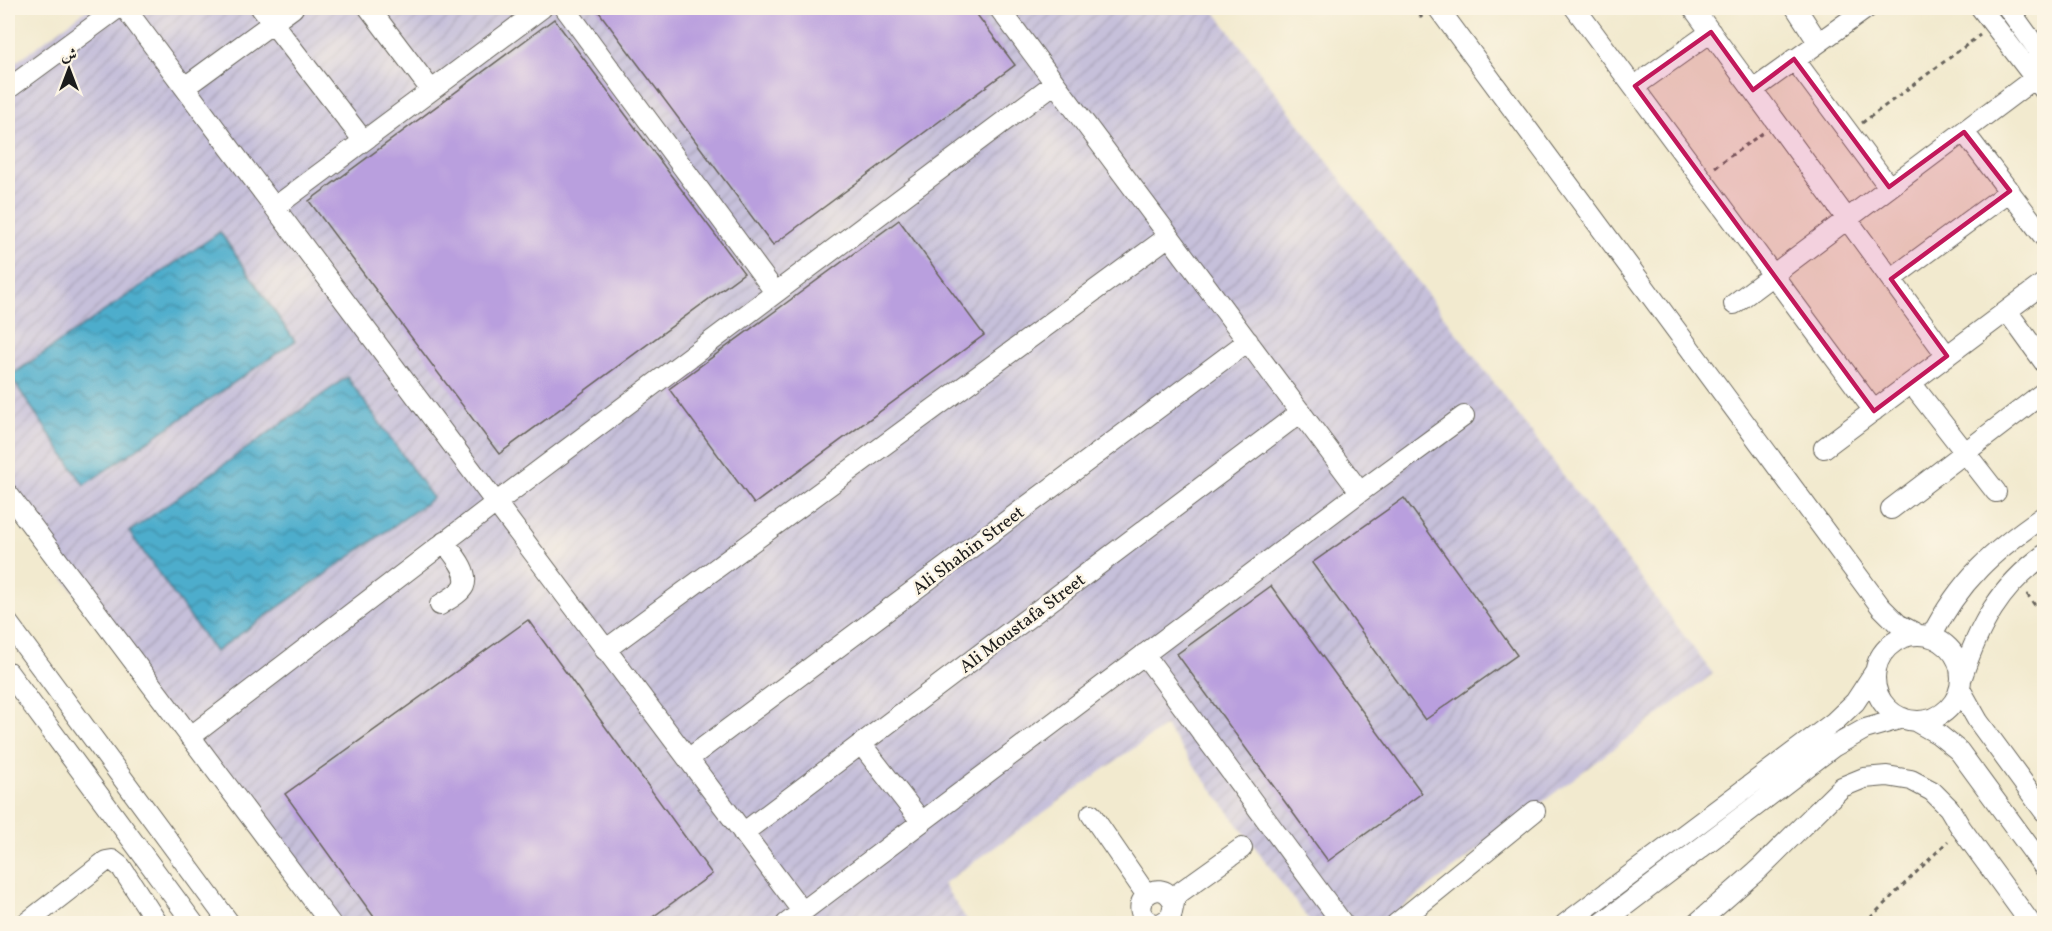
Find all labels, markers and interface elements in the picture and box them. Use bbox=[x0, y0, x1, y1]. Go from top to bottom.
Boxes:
north arrow bbox=[39, 39, 99, 99]
text: ش bbox=[61, 45, 77, 67]
street label: Ali Shahin Street bbox=[908, 501, 1030, 602]
street label: Ali Moustafa Street bbox=[955, 568, 1091, 680]

